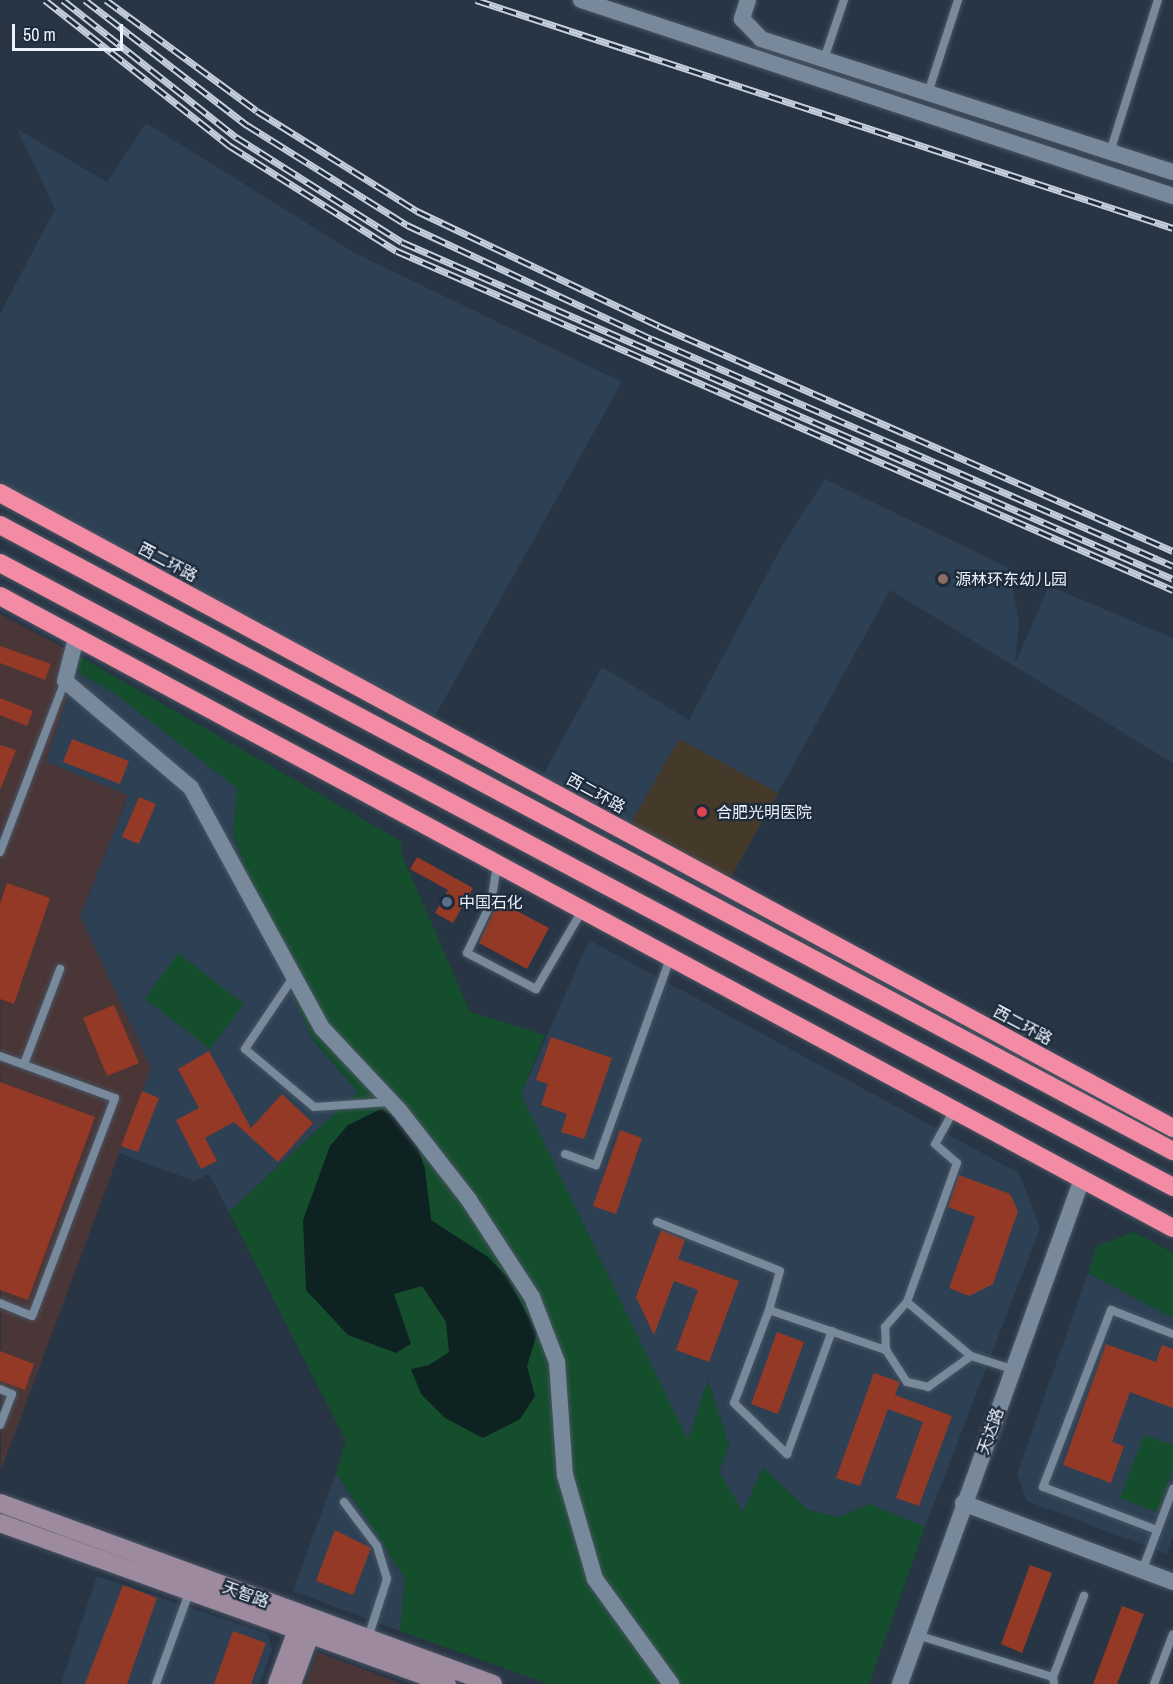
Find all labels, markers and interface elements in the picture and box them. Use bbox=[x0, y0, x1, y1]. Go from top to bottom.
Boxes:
scale bar bbox=[15, 12, 126, 50]
text: 50 m bbox=[23, 22, 56, 47]
street label: 西二环路 bbox=[135, 539, 201, 585]
place label: 源林环东幼儿园 bbox=[955, 569, 1067, 589]
marker: 源林环东幼儿园 bbox=[936, 572, 950, 586]
street label: 西二环路 bbox=[563, 769, 629, 817]
place label: 合肥光明医院 bbox=[716, 802, 812, 822]
marker: 合肥光明医院 bbox=[693, 803, 711, 821]
place label: 中国石化 bbox=[459, 892, 523, 912]
marker: 中国石化 bbox=[440, 895, 454, 909]
street label: 西二环路 bbox=[990, 1002, 1056, 1048]
street label: 天达路 bbox=[973, 1405, 1007, 1457]
street label: 天智路 bbox=[220, 1577, 272, 1611]

